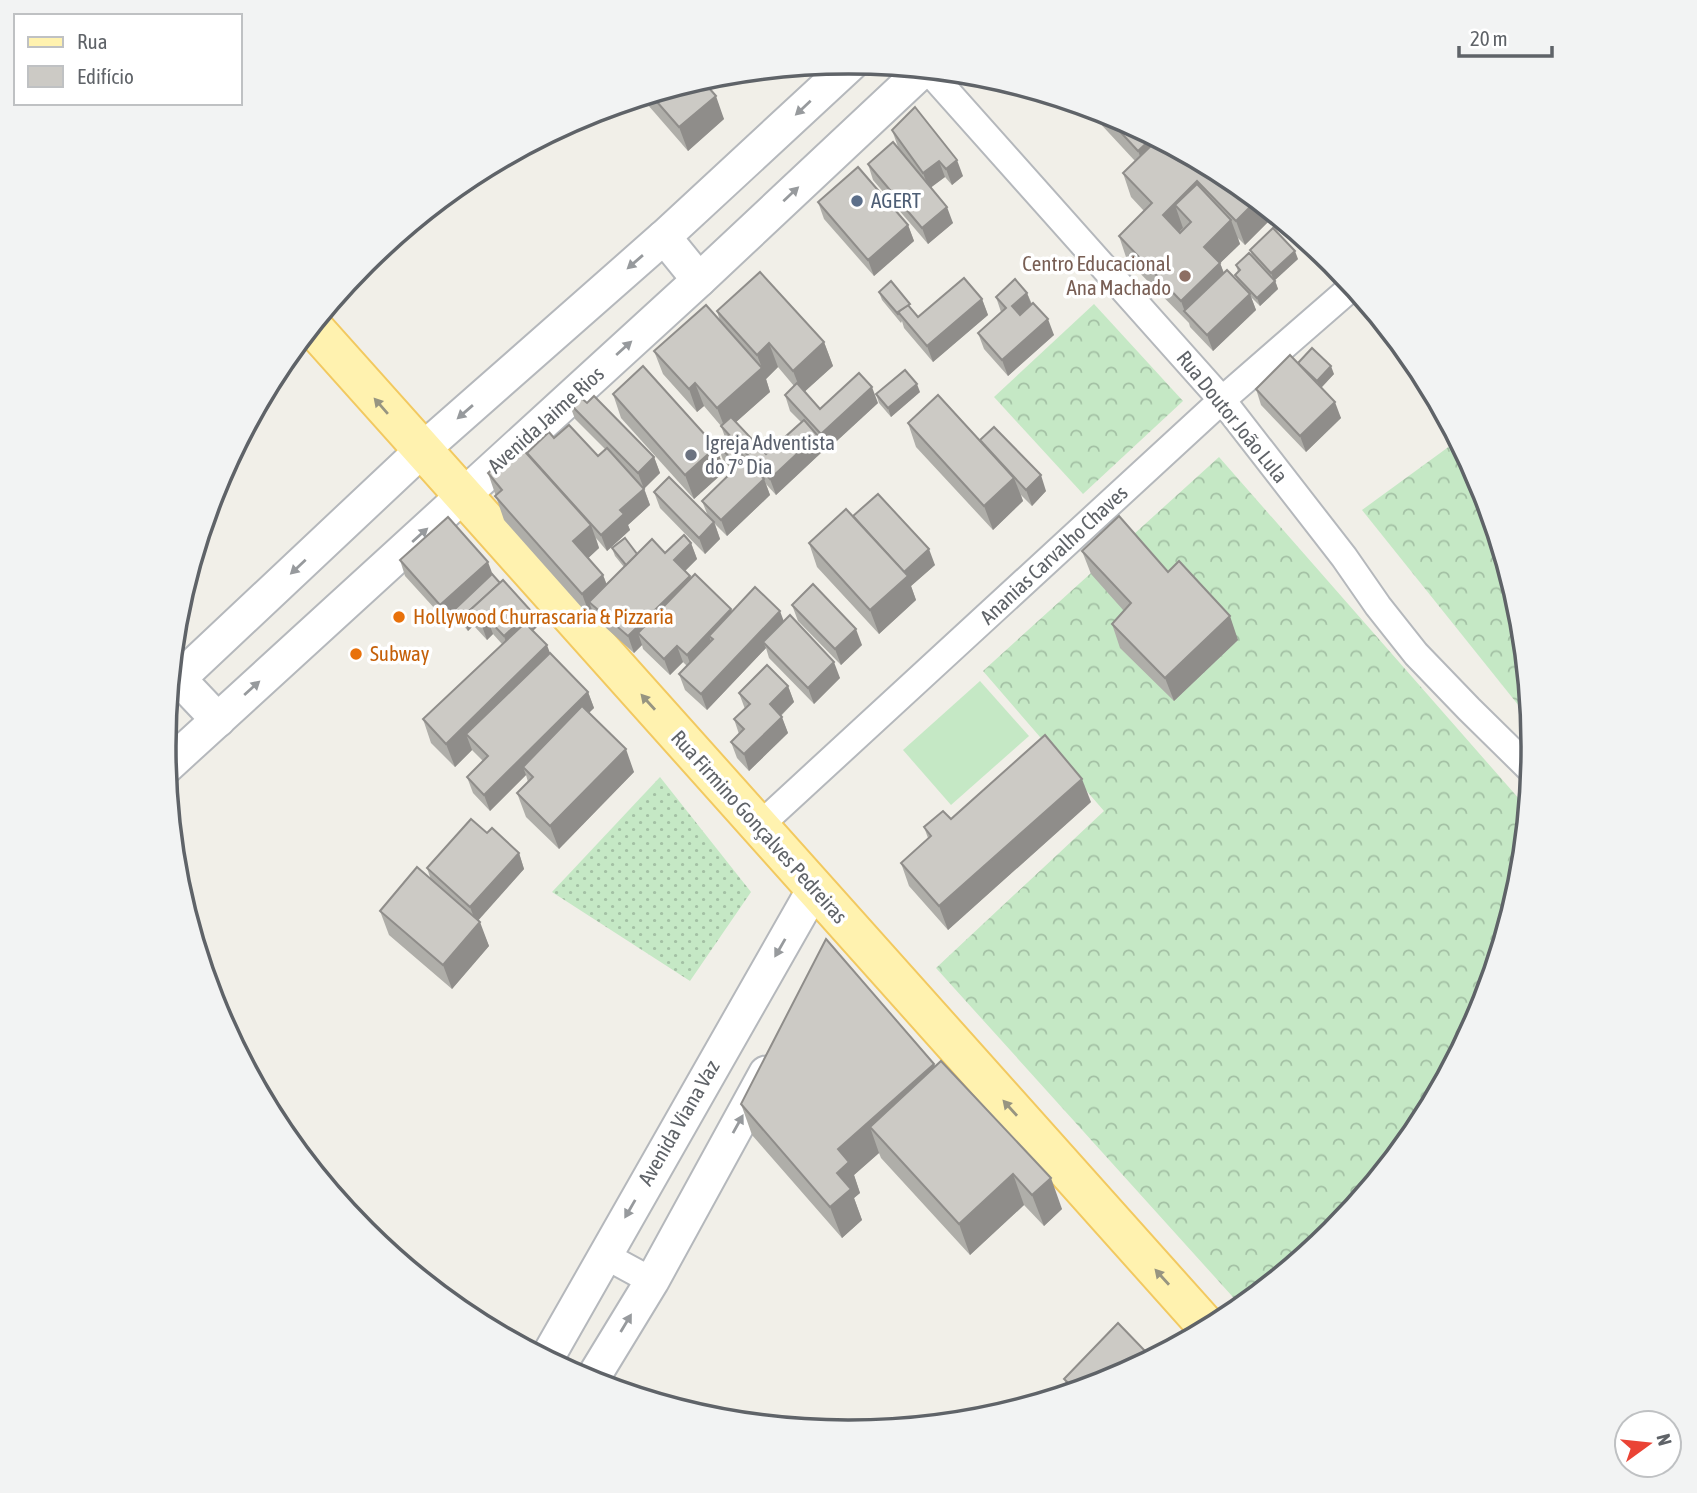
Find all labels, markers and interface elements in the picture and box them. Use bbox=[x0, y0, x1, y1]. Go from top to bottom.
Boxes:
legend bbox=[14, 14, 242, 105]
scale bar bbox=[1459, 14, 1552, 58]
text: 20 m bbox=[1470, 26, 1508, 50]
text: Rua bbox=[77, 29, 107, 53]
text: Edifício bbox=[77, 64, 134, 88]
one-way arrow bbox=[794, 100, 812, 116]
one-way arrow bbox=[782, 186, 799, 202]
place label: AGERT bbox=[871, 188, 921, 212]
marker: AGERT bbox=[849, 193, 865, 209]
place label: Centro Educacional Ana Machado bbox=[1022, 251, 1171, 299]
one-way arrow bbox=[627, 254, 644, 269]
marker: Centro Educacional Ana Machado bbox=[1177, 268, 1193, 284]
one-way arrow bbox=[615, 341, 632, 357]
street label: Rua Doutor João Lula bbox=[1172, 346, 1293, 487]
street label: Avenida Jaime Rios bbox=[483, 361, 608, 477]
one-way arrow bbox=[374, 397, 390, 414]
one-way arrow bbox=[456, 404, 473, 419]
place label: Igreja Adventista do 7º Dia bbox=[705, 430, 835, 478]
marker: Igreja Adventista do 7º Dia bbox=[683, 447, 699, 463]
street label: Ananias Carvalho Chaves bbox=[975, 480, 1132, 629]
one-way arrow bbox=[411, 527, 429, 543]
one-way arrow bbox=[290, 558, 307, 574]
place label: Hollywood Churrascaria & Pizzaria bbox=[413, 604, 674, 628]
marker: Hollywood Churrascaria & Pizzaria bbox=[391, 609, 407, 625]
place label: Subway bbox=[370, 641, 430, 665]
marker: Subway bbox=[348, 646, 364, 662]
one-way arrow bbox=[243, 681, 260, 697]
one-way arrow bbox=[641, 694, 656, 711]
street label: Rua Firmino Gonçalves Pedreiras bbox=[667, 725, 853, 928]
one-way arrow bbox=[774, 939, 786, 958]
street label: Avenida Viana Vaz bbox=[633, 1055, 724, 1189]
one-way arrow bbox=[1002, 1099, 1018, 1117]
one-way arrow bbox=[732, 1115, 744, 1134]
one-way arrow bbox=[624, 1200, 636, 1219]
one-way arrow bbox=[1154, 1268, 1170, 1286]
one-way arrow bbox=[620, 1313, 633, 1332]
north arrow bbox=[1613, 1409, 1683, 1479]
text: N bbox=[1652, 1431, 1676, 1448]

